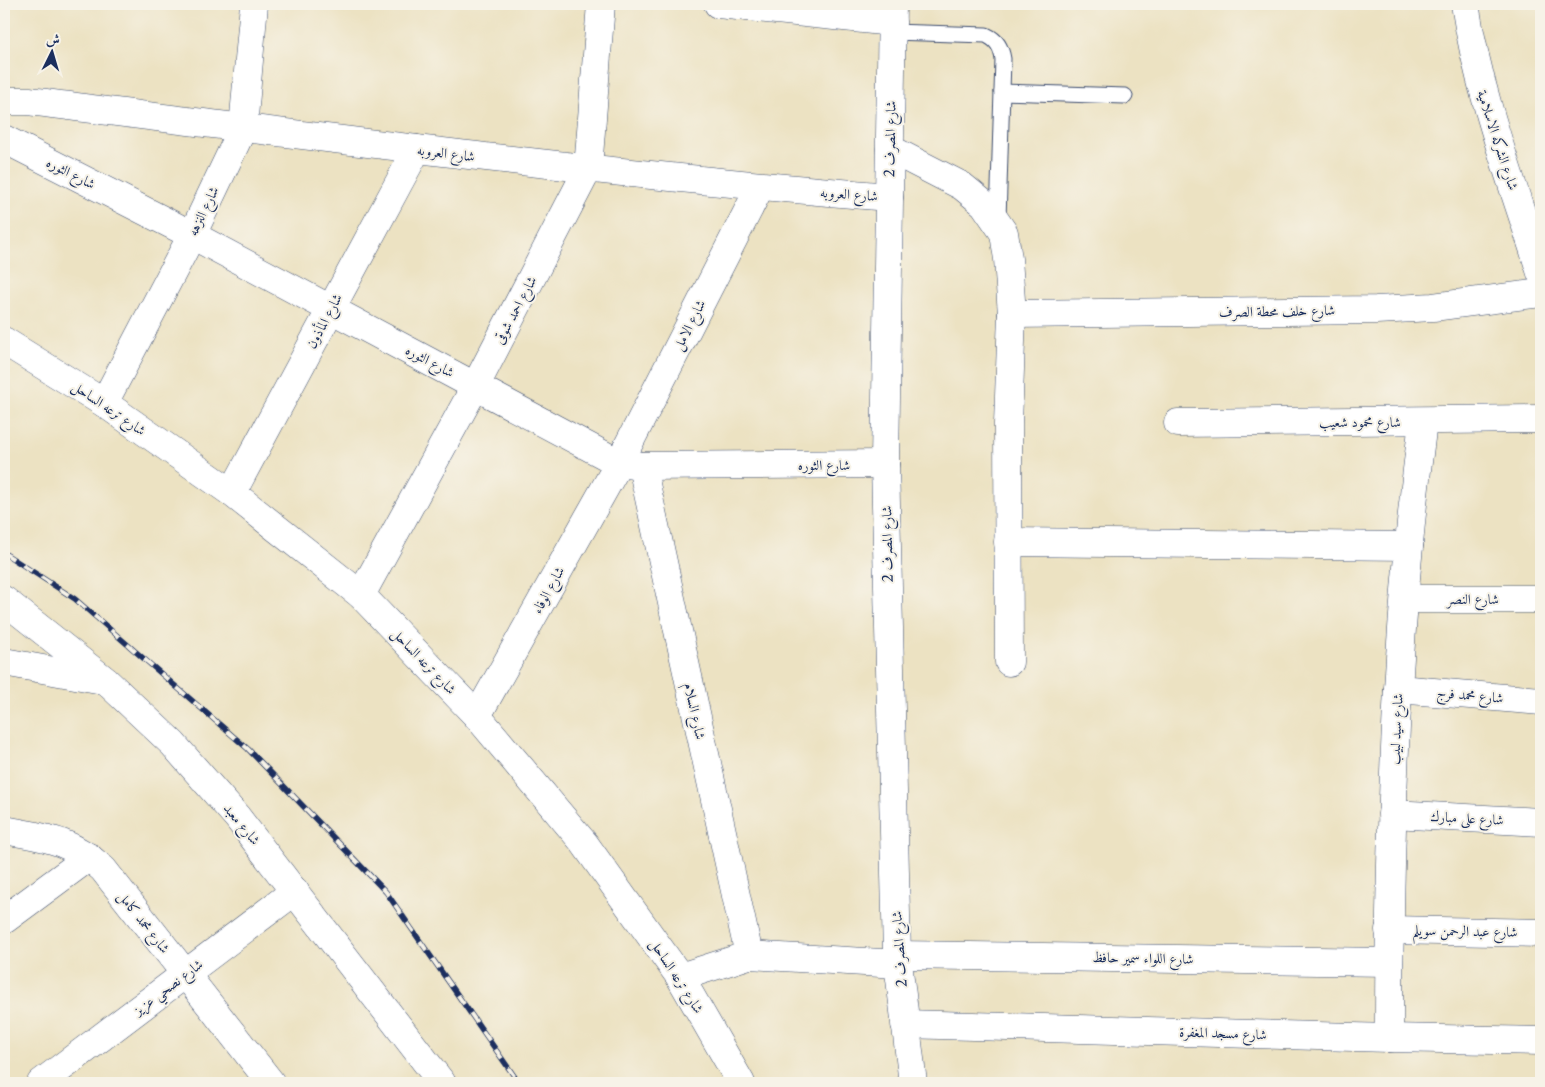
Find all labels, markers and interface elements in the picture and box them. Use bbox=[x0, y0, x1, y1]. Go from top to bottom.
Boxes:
north arrow bbox=[28, 28, 78, 78]
text: ش bbox=[45, 29, 61, 49]
street label: شارع الشركه الاسلامية bbox=[1470, 88, 1523, 193]
street label: شارع المصرف 2 bbox=[880, 101, 903, 177]
street label: شارع العروبه bbox=[416, 141, 476, 168]
street label: شارع الثوره bbox=[42, 153, 99, 196]
street label: شارع النزهه bbox=[183, 183, 225, 240]
street label: شارع العروبه bbox=[819, 183, 879, 208]
street label: شارع احمد شوقى bbox=[490, 273, 543, 348]
street label: شارع المأذون bbox=[301, 290, 349, 353]
street label: شارع الامل bbox=[669, 297, 712, 355]
street label: شارع خلف محطة الصرف bbox=[1219, 301, 1335, 324]
street label: شارع الثوره bbox=[401, 341, 457, 384]
street label: شارع ترعه الساحل bbox=[67, 377, 149, 442]
street label: شارع محمود شعيب bbox=[1319, 413, 1401, 434]
street label: شارع الثوره bbox=[798, 456, 850, 477]
street label: شارع المصرف 2 bbox=[877, 506, 900, 582]
street label: شارع الوفاء bbox=[528, 563, 571, 618]
street label: شارع النصر bbox=[1445, 590, 1499, 611]
street label: شارع ترعه الساحل bbox=[386, 624, 460, 700]
street label: شارع السلام bbox=[676, 681, 710, 742]
street label: شارع محمد فرج bbox=[1436, 683, 1504, 711]
street label: شارع سيد لبيب bbox=[1385, 693, 1410, 765]
street label: شارع معبد bbox=[217, 799, 264, 850]
street label: شارع على مبارك bbox=[1430, 807, 1504, 832]
street label: شارع محمد كامل bbox=[112, 887, 174, 959]
street label: شارع المصرف 2 bbox=[887, 910, 914, 988]
street label: شارع عبد الرحمن سويلم bbox=[1412, 921, 1518, 947]
street label: شارع ترعه الساحل bbox=[644, 935, 708, 1018]
street label: شارع اللواء سمير حافظ bbox=[1092, 948, 1194, 971]
street label: شارع نصحي عزيز bbox=[128, 955, 209, 1023]
street label: شارع مسجد المغفرة bbox=[1179, 1022, 1267, 1047]

